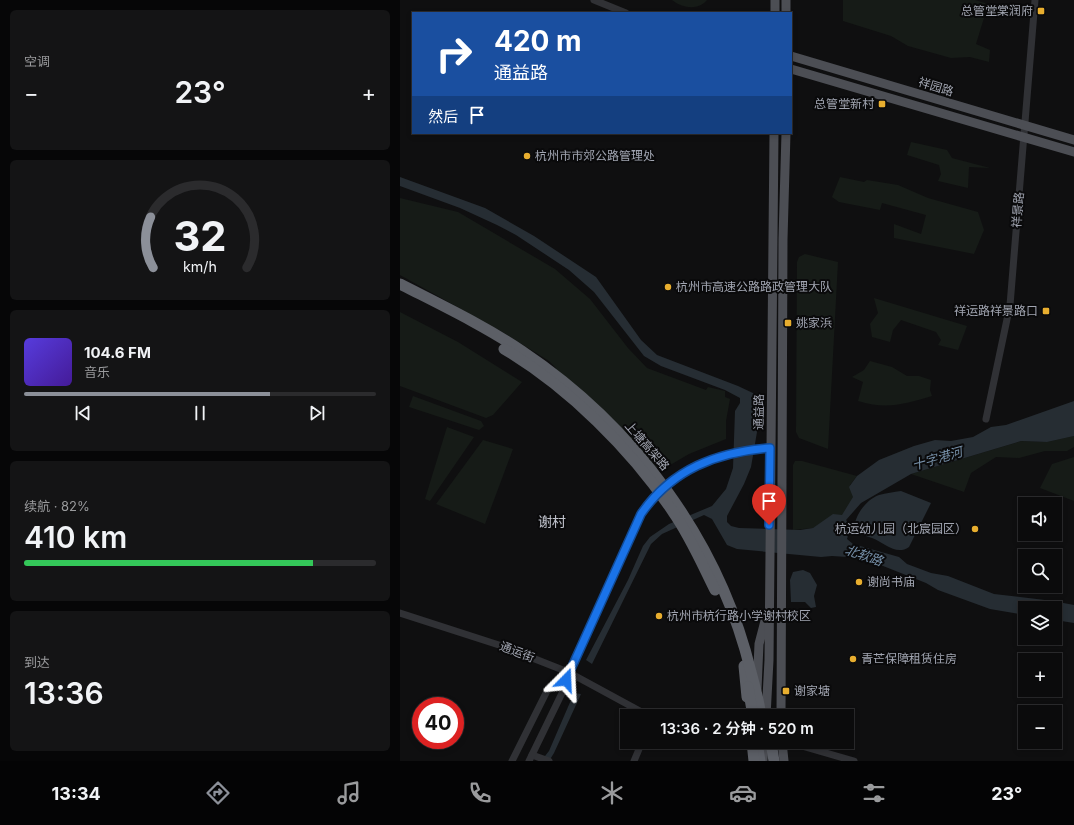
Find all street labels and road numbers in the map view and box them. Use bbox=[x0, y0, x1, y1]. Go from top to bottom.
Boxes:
street label: 祥园路 bbox=[917, 74, 956, 99]
street label: 祥景路 bbox=[1008, 191, 1027, 229]
street label: 通益路 bbox=[751, 394, 766, 430]
street label: 上塘高架路 bbox=[622, 418, 673, 473]
street label: 通运街 bbox=[498, 638, 537, 665]

